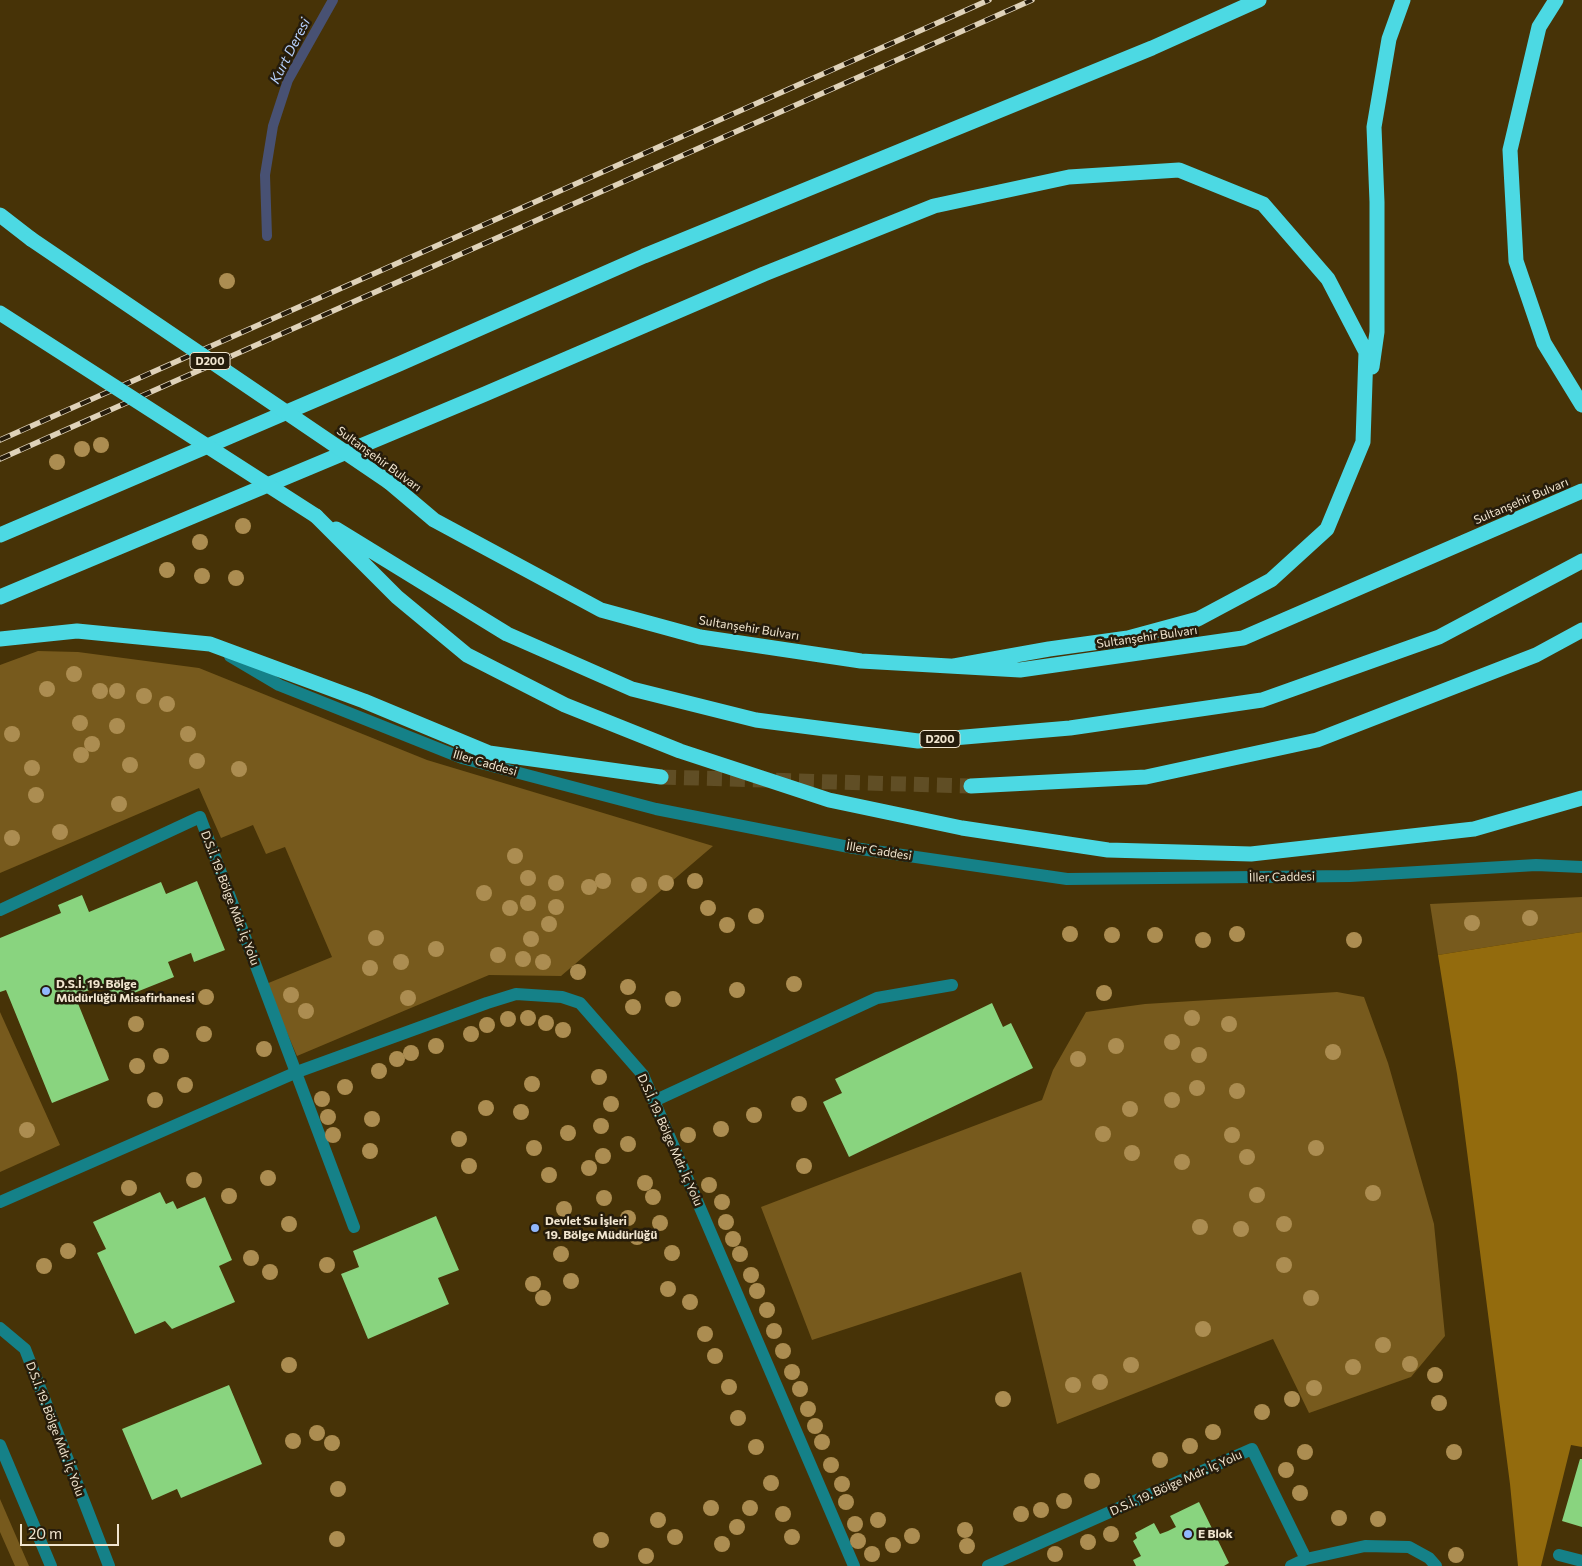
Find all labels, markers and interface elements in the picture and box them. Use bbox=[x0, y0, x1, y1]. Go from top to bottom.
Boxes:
water label: Kurt Deresi bbox=[266, 15, 314, 87]
road number: D200 bbox=[190, 352, 230, 370]
street label: Sultanşehir Bulvarı bbox=[334, 423, 424, 495]
street label: Sultanşehir Bulvarı bbox=[1472, 475, 1570, 527]
street label: Sultanşehir Bulvarı bbox=[698, 613, 800, 643]
street label: Sultanşehir Bulvarı bbox=[1096, 623, 1198, 651]
road number: D200 bbox=[920, 731, 960, 748]
street label: İller Caddesi bbox=[451, 747, 519, 779]
street label: D.S.İ. 19. Bölge Mdr. İç Yolu bbox=[198, 829, 262, 967]
street label: İller Caddesi bbox=[845, 839, 913, 863]
street label: İller Caddesi bbox=[1249, 869, 1315, 885]
place label: D.S.İ. 19. Bölge Müdürlüğü Misafirhanesi bbox=[56, 977, 194, 1005]
marker: D.S.İ. 19. Bölge Müdürlüğü Misafirhanesi bbox=[40, 985, 52, 997]
street label: D.S.İ. 19. Bölge Mdr. İç Yolu bbox=[634, 1072, 706, 1208]
place label: Devlet Su İşleri 19. Bölge Müdürlüğü bbox=[545, 1214, 657, 1242]
marker: Devlet Su İşleri 19. Bölge Müdürlüğü bbox=[529, 1222, 541, 1234]
street label: D.S.İ. 19. Bölge Mdr. İç Yolu bbox=[23, 1360, 87, 1498]
street label: D.S.İ. 19. Bölge Mdr. İç Yolu bbox=[1108, 1447, 1244, 1519]
scale bar bbox=[22, 1514, 121, 1546]
text: 20 m bbox=[28, 1524, 62, 1542]
place label: E Blok bbox=[1198, 1527, 1233, 1541]
marker: E Blok bbox=[1182, 1528, 1194, 1540]

